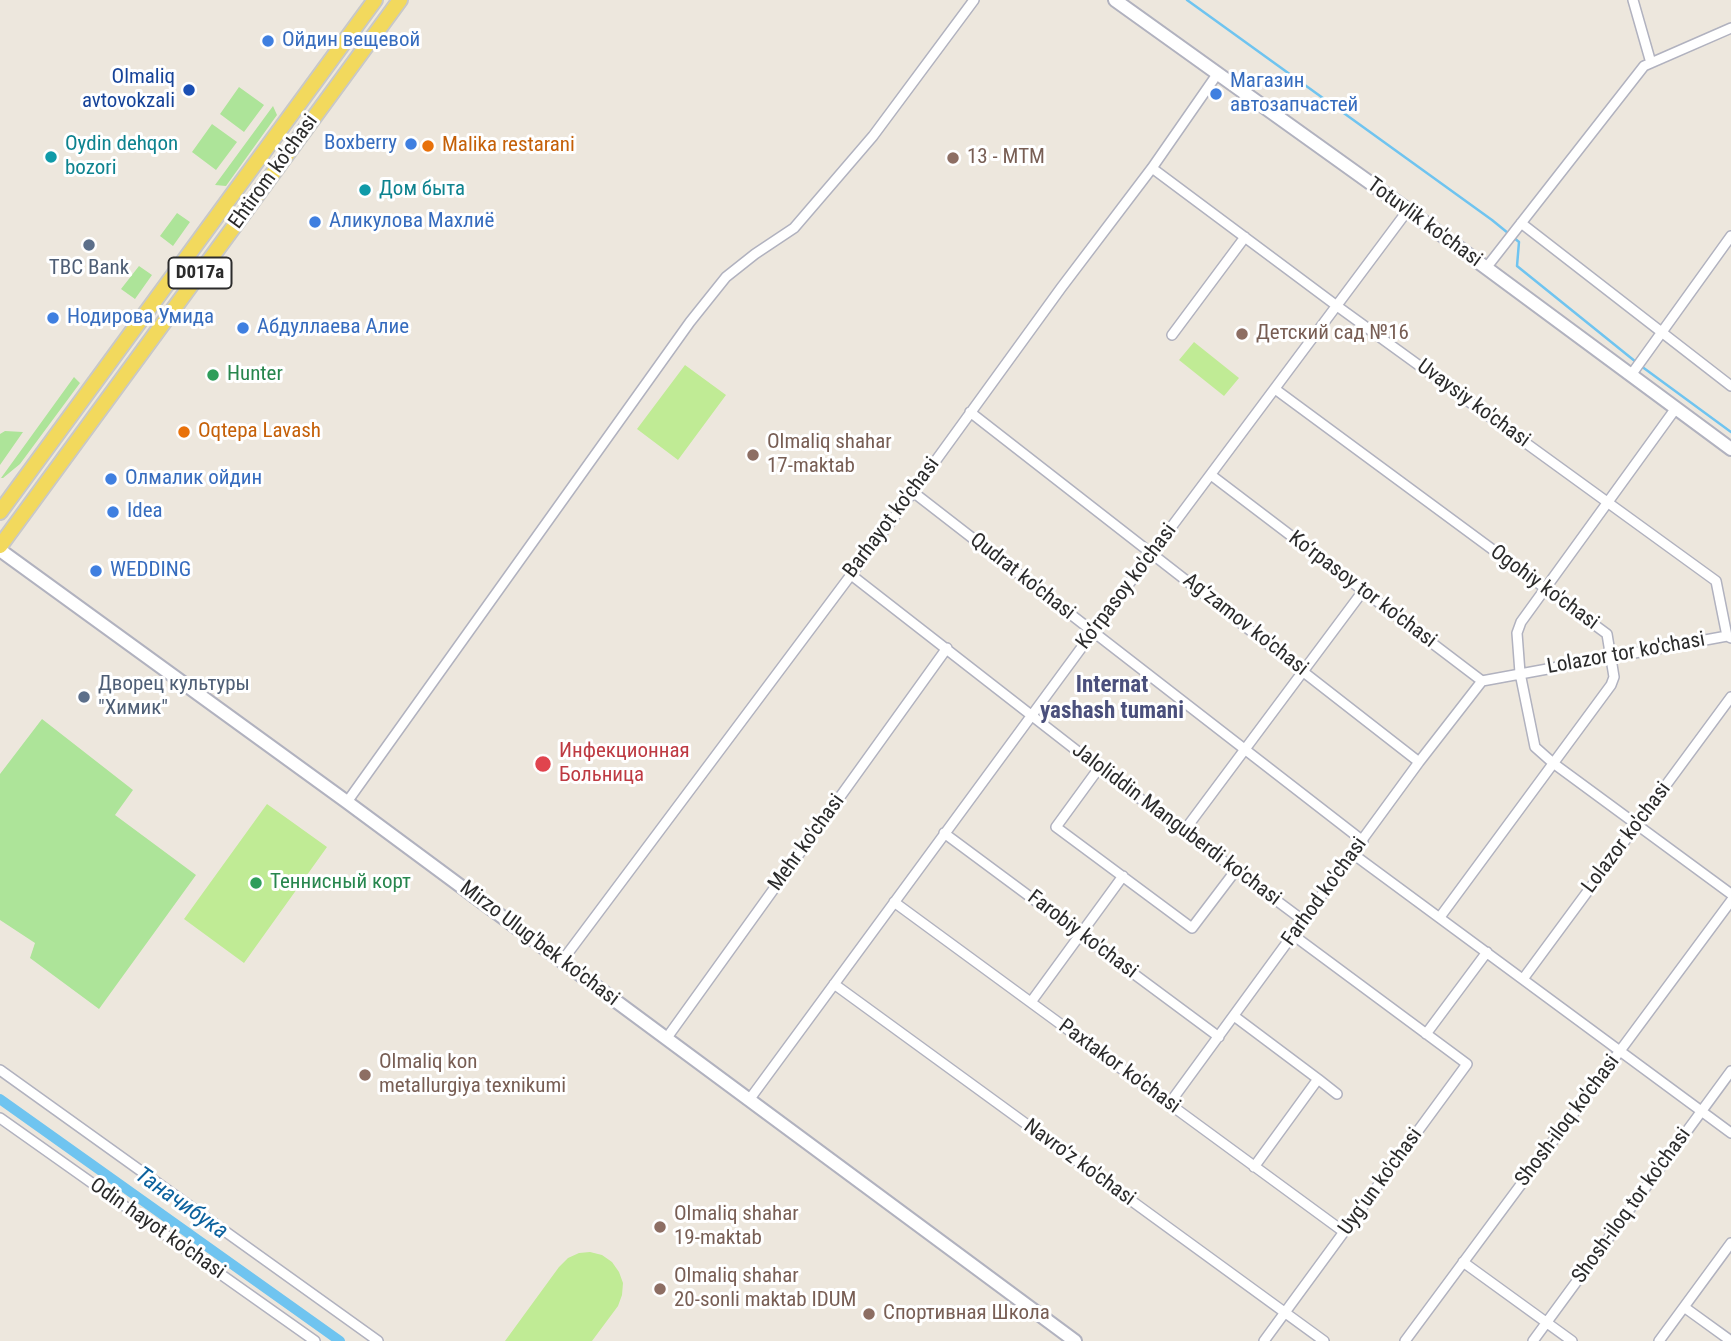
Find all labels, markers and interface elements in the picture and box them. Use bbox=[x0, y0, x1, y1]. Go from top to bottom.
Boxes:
place label: Ойдин вещевой bbox=[282, 28, 420, 54]
marker: Ойдин вещевой bbox=[260, 33, 276, 49]
place label: Olmaliq avtovokzali bbox=[82, 65, 175, 115]
place label: Магазин автозапчастей bbox=[1230, 69, 1358, 119]
marker: Olmaliq avtovokzali bbox=[181, 82, 197, 98]
marker: Магазин автозапчастей bbox=[1208, 86, 1224, 102]
street label: Ehtirom ko'chasi bbox=[224, 110, 324, 234]
place label: Boxberry bbox=[324, 131, 397, 157]
place label: Oydin dehqon bozori bbox=[65, 132, 178, 182]
place label: Malika restarani bbox=[442, 133, 575, 159]
marker: Boxberry bbox=[403, 136, 419, 152]
marker: Malika restarani bbox=[420, 138, 436, 154]
place label: 13 - MTM bbox=[967, 145, 1045, 171]
marker: Oydin dehqon bozori bbox=[43, 149, 59, 165]
marker: 13 - MTM bbox=[945, 150, 961, 166]
street label: Totuvlik ko'chasi bbox=[1362, 173, 1486, 273]
place label: Дом быта bbox=[379, 177, 465, 203]
marker: Дом быта bbox=[357, 182, 373, 198]
place label: Аликулова Махлиё bbox=[329, 209, 494, 235]
marker: Аликулова Махлиё bbox=[307, 214, 323, 230]
marker: TBC Bank bbox=[81, 237, 97, 253]
place label: TBC Bank bbox=[49, 256, 129, 282]
road number: D017a bbox=[168, 258, 232, 288]
place label: Нодирова Умида bbox=[67, 305, 214, 331]
marker: Нодирова Умида bbox=[45, 310, 61, 326]
place label: Абдуллаева Алие bbox=[257, 315, 409, 341]
marker: Абдуллаева Алие bbox=[235, 320, 251, 336]
place label: Детский сад №16 bbox=[1256, 321, 1409, 347]
marker: Детский сад №16 bbox=[1234, 326, 1250, 342]
street label: Uvaysiy ko'chasi bbox=[1412, 355, 1534, 453]
place label: Hunter bbox=[227, 362, 283, 388]
marker: Hunter bbox=[205, 367, 221, 383]
place label: Oqtepa Lavash bbox=[198, 419, 321, 445]
marker: Oqtepa Lavash bbox=[176, 424, 192, 440]
place label: Olmaliq shahar 17-maktab bbox=[767, 430, 892, 480]
marker: Olmaliq shahar 17-maktab bbox=[745, 447, 761, 463]
street label: Barhayot ko'chasi bbox=[839, 453, 945, 583]
place label: Олмалик ойдин bbox=[125, 466, 262, 492]
marker: Олмалик ойдин bbox=[103, 471, 119, 487]
place label: Idea bbox=[127, 499, 163, 525]
marker: Idea bbox=[105, 504, 121, 520]
street label: Ko‘rpasoy ko'chasi bbox=[1072, 519, 1182, 655]
street label: Ko‘rpasoy tor ko'chasi bbox=[1283, 526, 1441, 654]
street label: Qudrat ko'chasi bbox=[965, 528, 1079, 626]
street label: Ogohiy ko'chasi bbox=[1485, 540, 1603, 636]
place label: WEDDING bbox=[110, 558, 191, 584]
marker: WEDDING bbox=[88, 563, 104, 579]
street label: Ag‘zamov ko'chasi bbox=[1177, 568, 1313, 682]
street label: Lolazor tor ko'chasi bbox=[1545, 628, 1707, 680]
place label: Дворец культуры "Химик" bbox=[98, 672, 250, 722]
district label: Internat yashash tumani bbox=[1040, 672, 1184, 726]
marker: Дворец культуры "Химик" bbox=[76, 689, 92, 705]
street label: Jaloliddin Manguberdi ko'chasi bbox=[1067, 738, 1285, 912]
place label: Инфекционная Больница bbox=[559, 739, 690, 789]
marker: Инфекционная Больница bbox=[533, 754, 553, 774]
street label: Lolazor ko'chasi bbox=[1577, 778, 1677, 898]
street label: Mehr ko'chasi bbox=[764, 790, 850, 896]
street label: Farhod ko'chasi bbox=[1277, 833, 1373, 951]
place label: Теннисный корт bbox=[270, 870, 411, 896]
marker: Теннисный корт bbox=[248, 875, 264, 891]
street label: Mirzo Ulug'bek ko'chasi bbox=[454, 876, 624, 1012]
street label: Farobiy ko'chasi bbox=[1022, 885, 1142, 985]
street label: Paxtakor ko'chasi bbox=[1053, 1014, 1185, 1120]
place label: Olmaliq kon metallurgiya texnikumi bbox=[379, 1050, 566, 1100]
street label: Shosh-iloq ko'chasi bbox=[1510, 1050, 1626, 1192]
marker: Olmaliq kon metallurgiya texnikumi bbox=[357, 1067, 373, 1083]
street label: Navro‘z ko'chasi bbox=[1018, 1114, 1140, 1212]
street label: Shosh-iloq tor ko'chasi bbox=[1567, 1123, 1697, 1289]
street label: Uyg‘un ko'chasi bbox=[1334, 1124, 1428, 1240]
water label: Таначибука bbox=[129, 1162, 233, 1246]
street label: Odin hayot ko'chasi bbox=[85, 1173, 229, 1285]
place label: Olmaliq shahar 19-maktab bbox=[674, 1202, 799, 1252]
marker: Olmaliq shahar 19-maktab bbox=[652, 1219, 668, 1235]
place label: Olmaliq shahar 20-sonli maktab IDUM bbox=[674, 1264, 856, 1314]
marker: Olmaliq shahar 20-sonli maktab IDUM bbox=[652, 1281, 668, 1297]
place label: Спортивная Школа bbox=[883, 1301, 1050, 1327]
marker: Спортивная Школа bbox=[861, 1306, 877, 1322]

